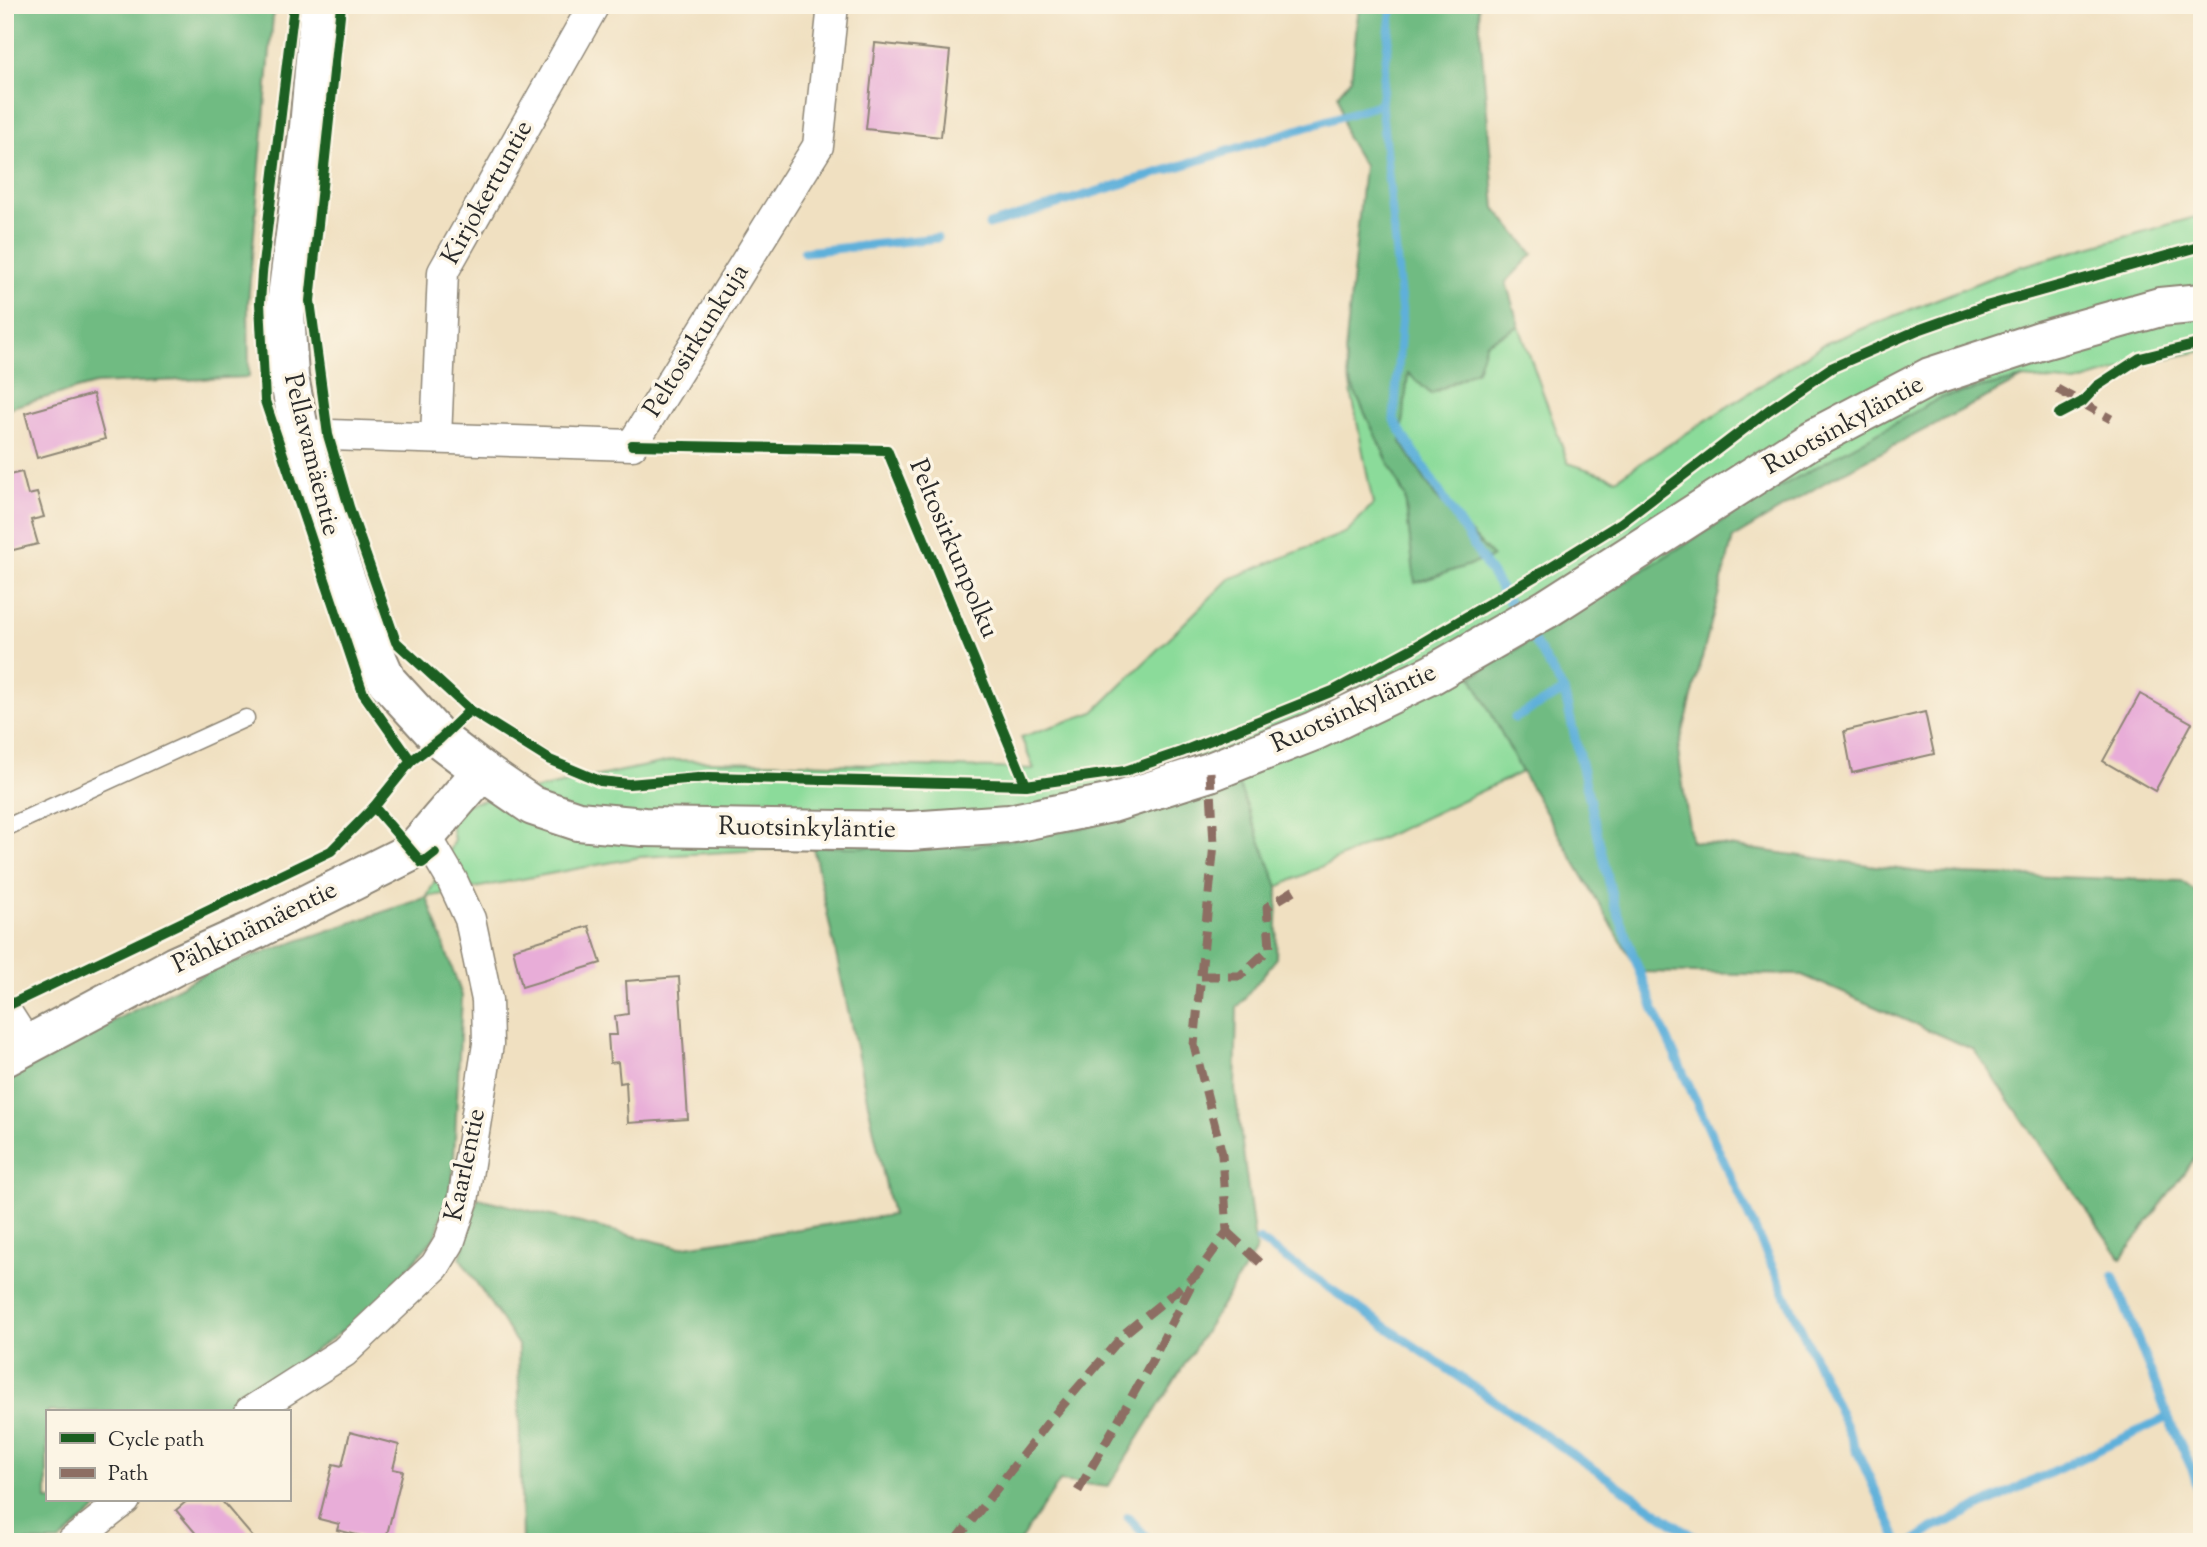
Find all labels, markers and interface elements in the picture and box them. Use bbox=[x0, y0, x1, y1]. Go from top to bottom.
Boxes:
street label: Kirjokertuntie bbox=[433, 114, 543, 272]
street label: Peltosirkunkuja bbox=[635, 257, 759, 425]
street label: Ruotsinkyläntie bbox=[1757, 367, 1931, 485]
street label: Pellavamäentie bbox=[273, 370, 349, 540]
street label: Peltosirkunpolku bbox=[899, 454, 1007, 644]
street label: Ruotsinkyläntie bbox=[1266, 655, 1442, 763]
street label: Ruotsinkyläntie bbox=[718, 809, 896, 849]
street label: Pähkinämäentie bbox=[166, 872, 344, 984]
street label: Kaarlentie bbox=[436, 1105, 496, 1225]
legend bbox=[46, 1410, 290, 1502]
text: Cycle path bbox=[108, 1426, 205, 1456]
text: Path bbox=[108, 1460, 149, 1490]

